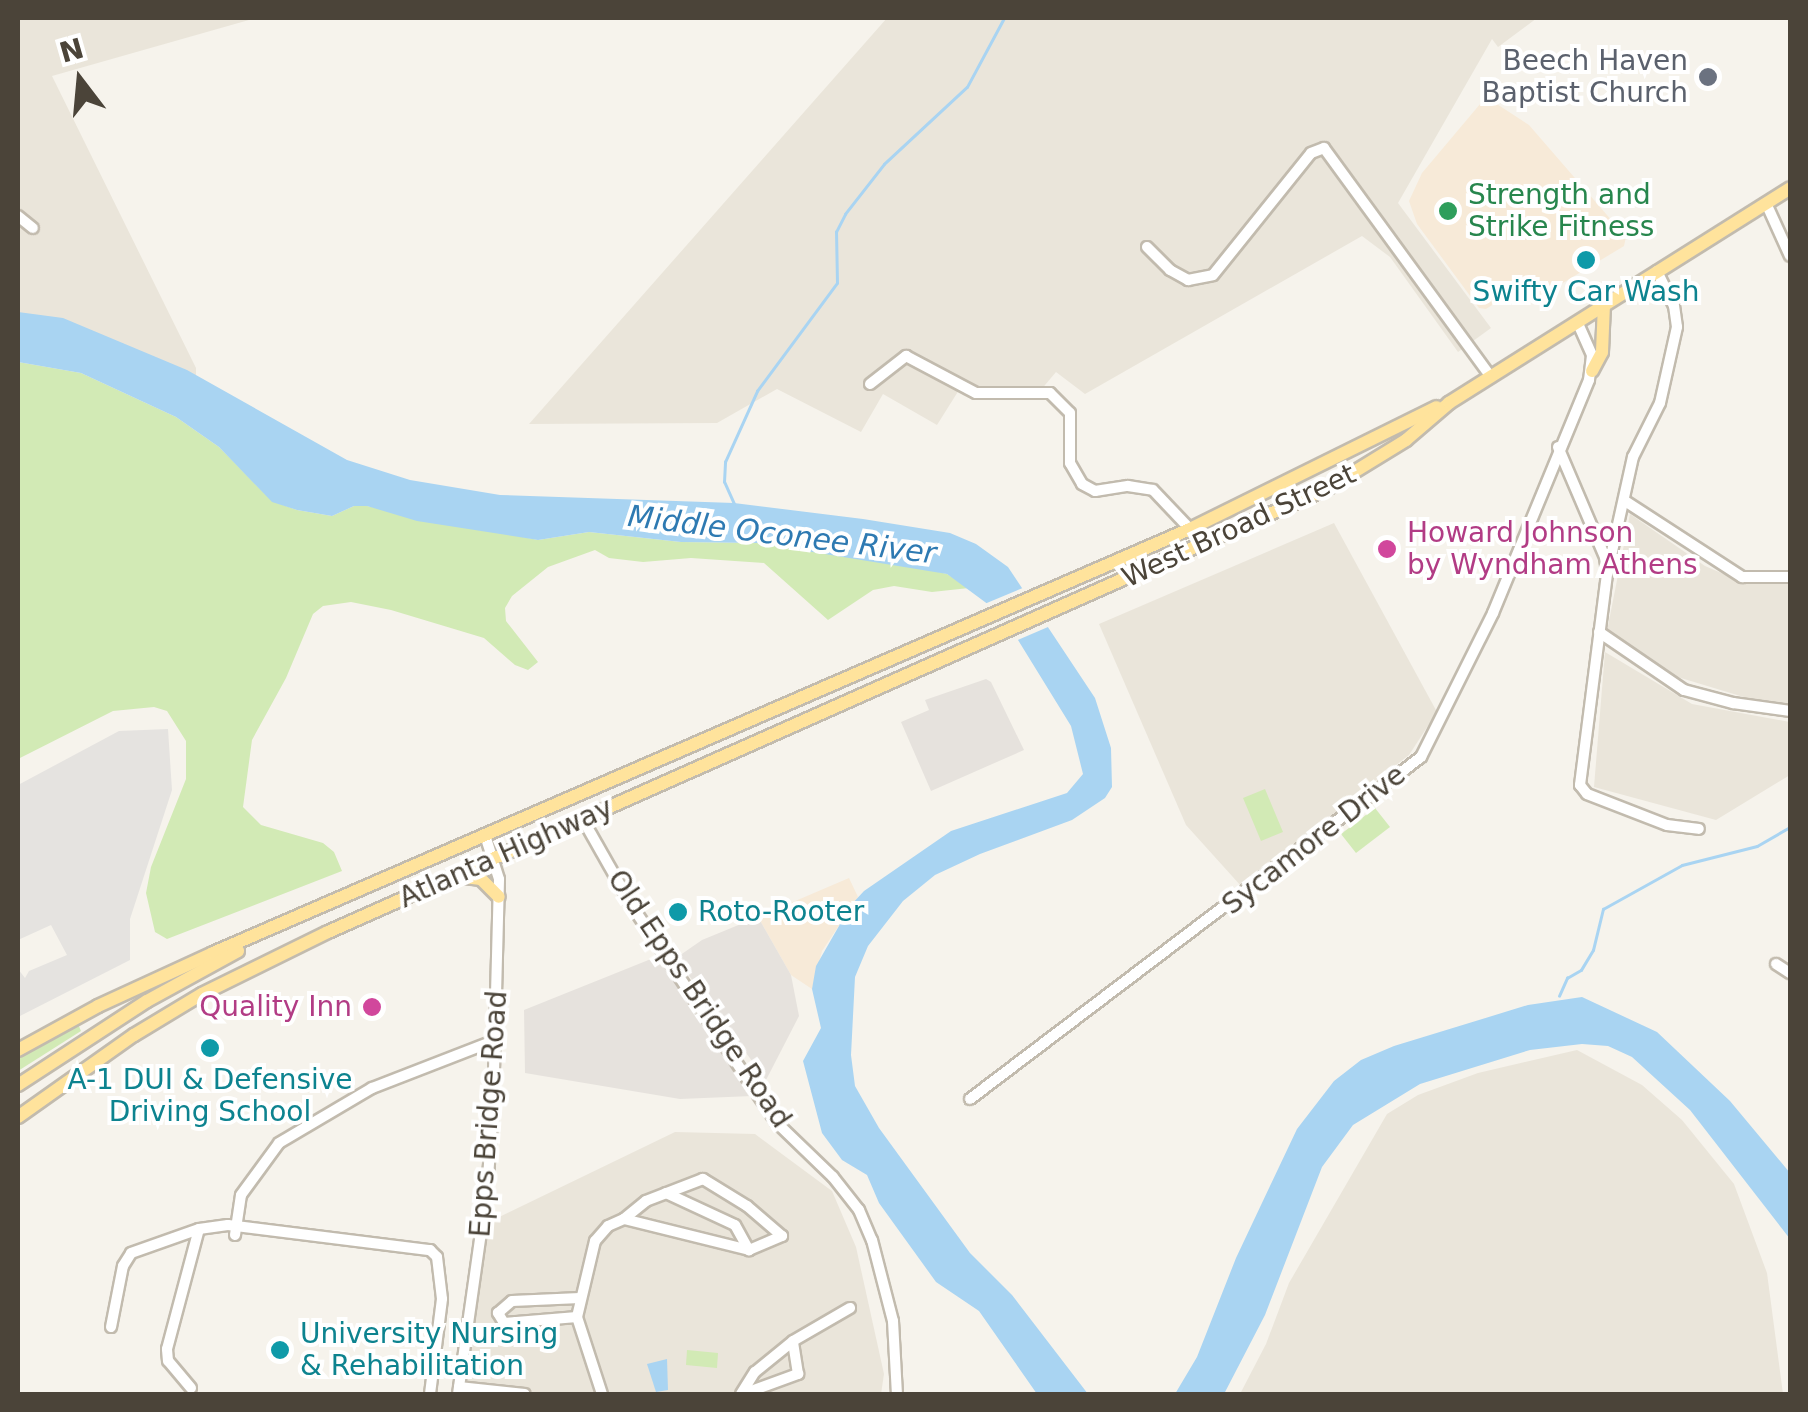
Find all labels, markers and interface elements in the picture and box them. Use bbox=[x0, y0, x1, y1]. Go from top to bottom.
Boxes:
north arrow bbox=[30, 30, 130, 130]
text: N bbox=[56, 32, 87, 70]
place label: Beech Haven Baptist Church bbox=[1482, 44, 1688, 110]
marker: Beech Haven Baptist Church bbox=[1697, 66, 1719, 88]
place label: Strength and Strike Fitness bbox=[1468, 178, 1654, 244]
marker: Strength and Strike Fitness bbox=[1437, 200, 1459, 222]
marker: Swifty Car Wash bbox=[1575, 249, 1597, 271]
place label: Swifty Car Wash bbox=[1473, 275, 1699, 309]
street label: West Broad Street bbox=[1117, 457, 1361, 595]
water label: Middle Oconee River bbox=[626, 498, 938, 572]
place label: Howard Johnson by Wyndham Athens bbox=[1407, 516, 1698, 582]
marker: Howard Johnson by Wyndham Athens bbox=[1376, 538, 1398, 560]
street label: Sycamore Drive bbox=[1216, 758, 1412, 922]
street label: Atlanta Highway bbox=[394, 791, 618, 915]
street label: Old Epps Bridge Road bbox=[600, 864, 798, 1134]
place label: Roto-Rooter bbox=[698, 895, 864, 929]
marker: Roto-Rooter bbox=[667, 901, 689, 923]
place label: Quality Inn bbox=[199, 990, 352, 1024]
street label: Epps Bridge Road bbox=[464, 990, 514, 1238]
marker: Quality Inn bbox=[361, 996, 383, 1018]
marker: A-1 DUI & Defensive Driving School bbox=[199, 1037, 221, 1059]
place label: A-1 DUI & Defensive Driving School bbox=[67, 1063, 353, 1129]
place label: University Nursing & Rehabilitation bbox=[300, 1317, 558, 1383]
marker: University Nursing & Rehabilitation bbox=[269, 1339, 291, 1361]

